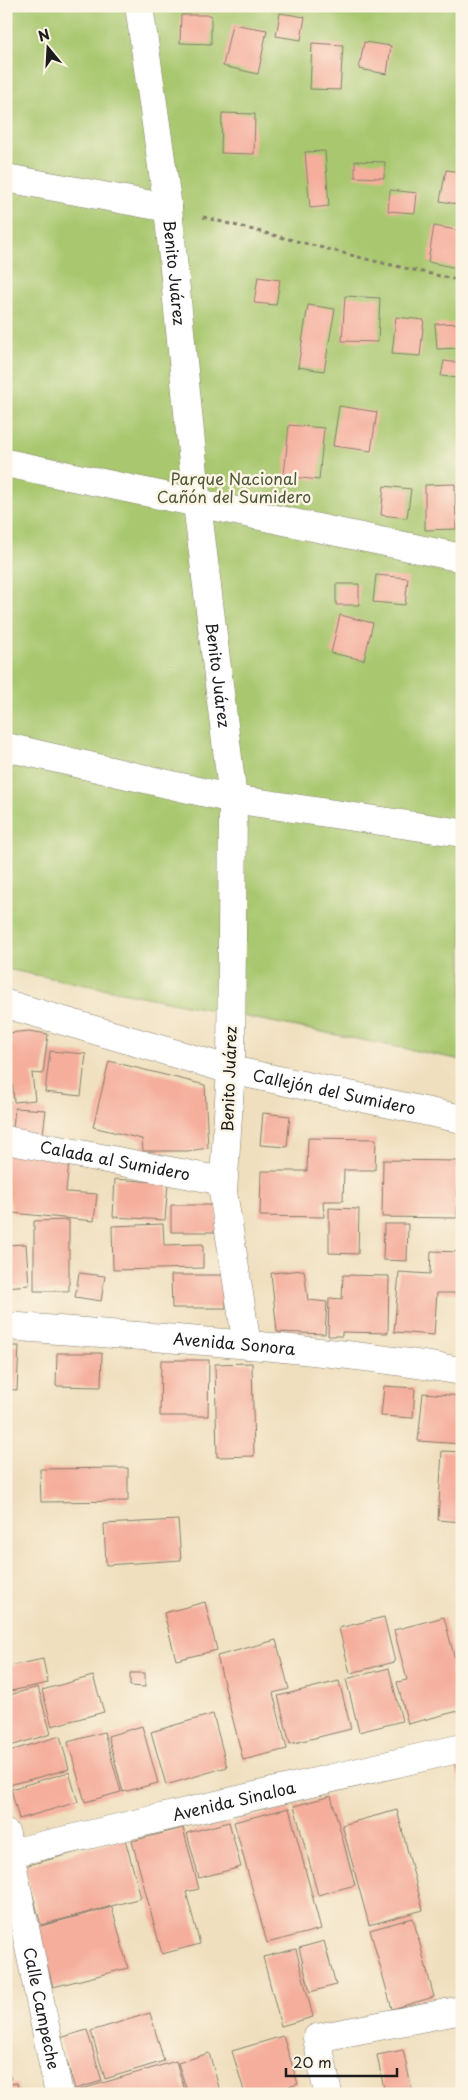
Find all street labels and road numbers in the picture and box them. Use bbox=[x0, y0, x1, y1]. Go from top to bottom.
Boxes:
street label: Benito Juárez bbox=[158, 219, 192, 327]
street label: Benito Juárez bbox=[201, 621, 237, 729]
street label: Benito Juárez bbox=[214, 1025, 242, 1132]
street label: Callejón del Sumidero bbox=[251, 1062, 418, 1120]
street label: Calada al Sumidero bbox=[38, 1134, 192, 1186]
street label: Avenida Sonora bbox=[172, 1326, 297, 1360]
street label: Avenida Sinaloa bbox=[170, 1774, 298, 1826]
street label: Calle Campeche bbox=[18, 1945, 67, 2071]

